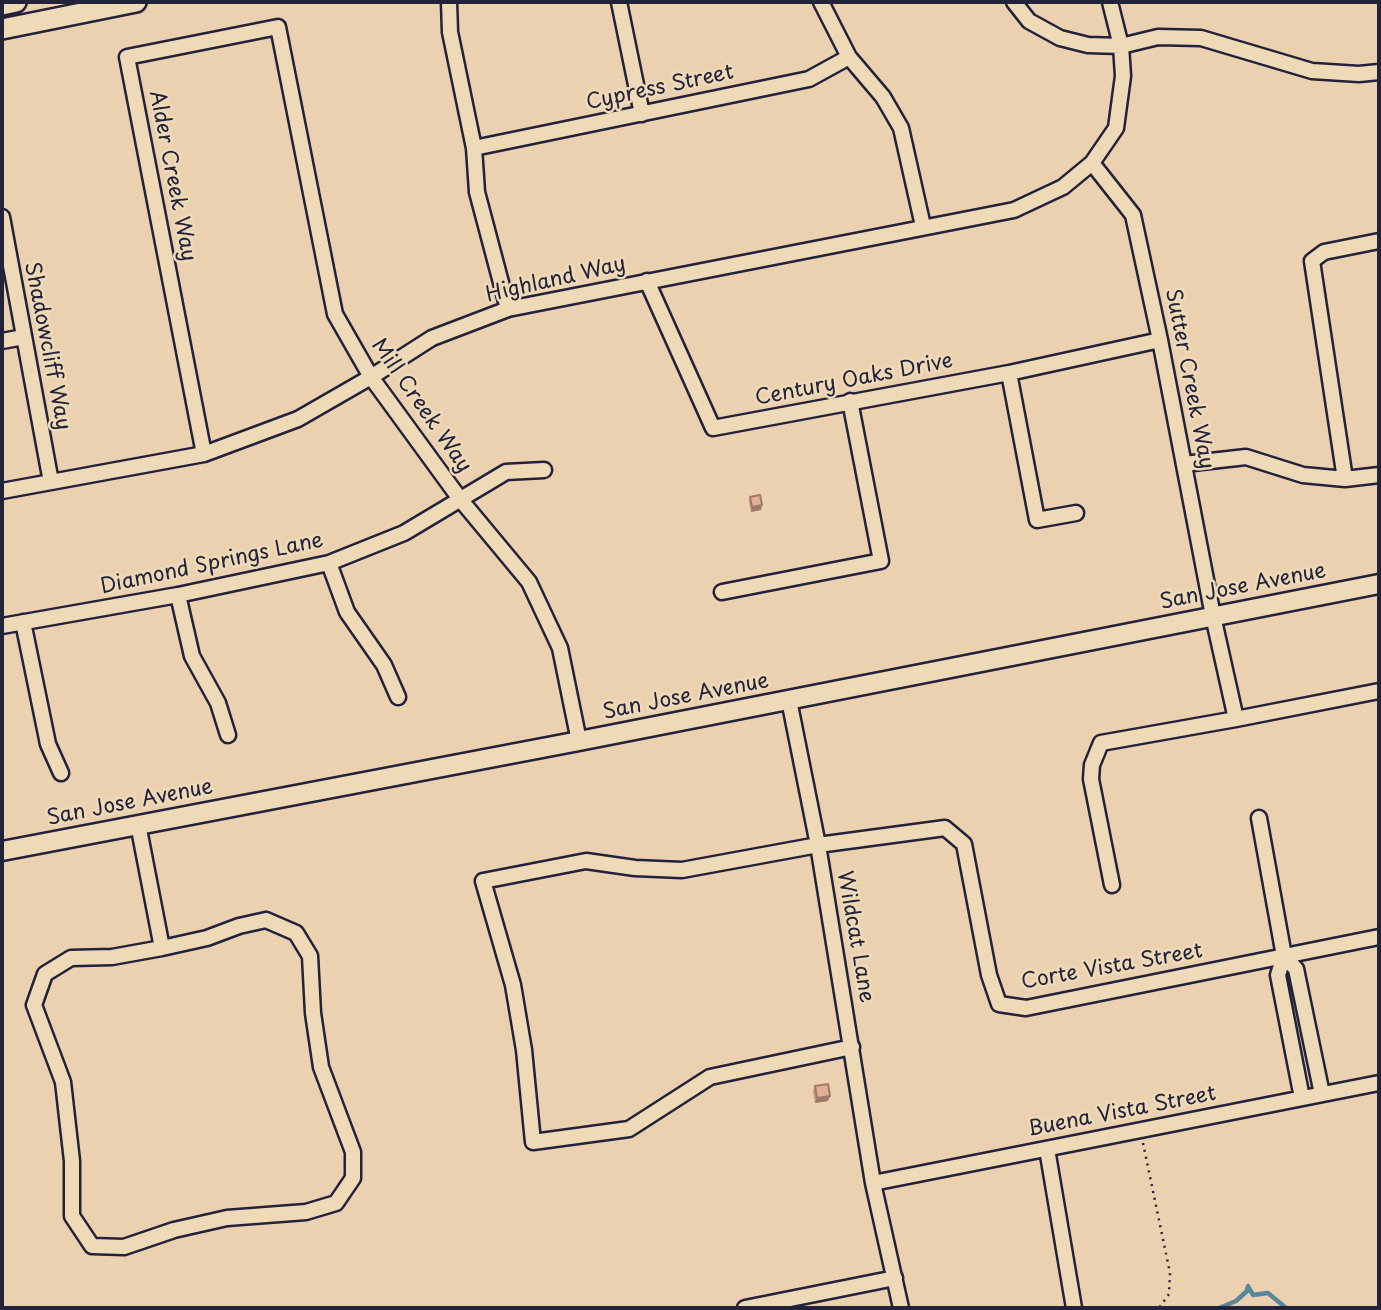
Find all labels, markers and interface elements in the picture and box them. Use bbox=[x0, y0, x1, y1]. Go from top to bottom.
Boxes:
street label: Cypress Street bbox=[584, 60, 736, 116]
street label: Alder Creek Way bbox=[143, 88, 201, 264]
street label: Highland Way bbox=[484, 252, 628, 308]
street label: Shadowcliff Way bbox=[18, 260, 76, 432]
street label: Sutter Creek Way bbox=[1159, 287, 1219, 471]
street label: Mill Creek Way bbox=[366, 334, 476, 478]
street label: Century Oaks Drive bbox=[753, 348, 955, 412]
street label: Diamond Springs Lane bbox=[98, 528, 326, 600]
street label: San Jose Avenue bbox=[1158, 559, 1328, 615]
street label: San Jose Avenue bbox=[601, 669, 771, 725]
street label: San Jose Avenue bbox=[45, 775, 215, 831]
street label: Wildcat Lane bbox=[831, 869, 879, 1005]
street label: Corte Vista Street bbox=[1019, 939, 1205, 995]
street label: Buena Vista Street bbox=[1026, 1081, 1218, 1143]

